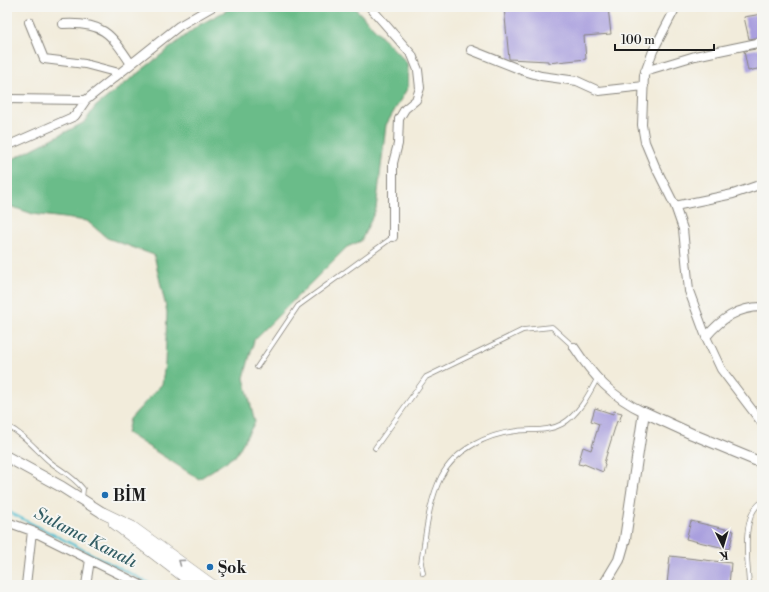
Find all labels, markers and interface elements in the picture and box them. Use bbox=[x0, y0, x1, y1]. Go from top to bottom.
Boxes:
scale bar bbox=[615, 26, 714, 52]
text: 100 m bbox=[621, 33, 655, 48]
place label: BİM bbox=[113, 484, 146, 506]
marker: BİM bbox=[100, 490, 110, 500]
water label: Sulama Kanalı bbox=[30, 503, 141, 574]
north arrow bbox=[703, 526, 743, 566]
text: K bbox=[718, 548, 729, 562]
place label: Şok bbox=[218, 558, 248, 578]
one-way arrow bbox=[178, 560, 185, 567]
marker: Şok bbox=[205, 562, 215, 572]

